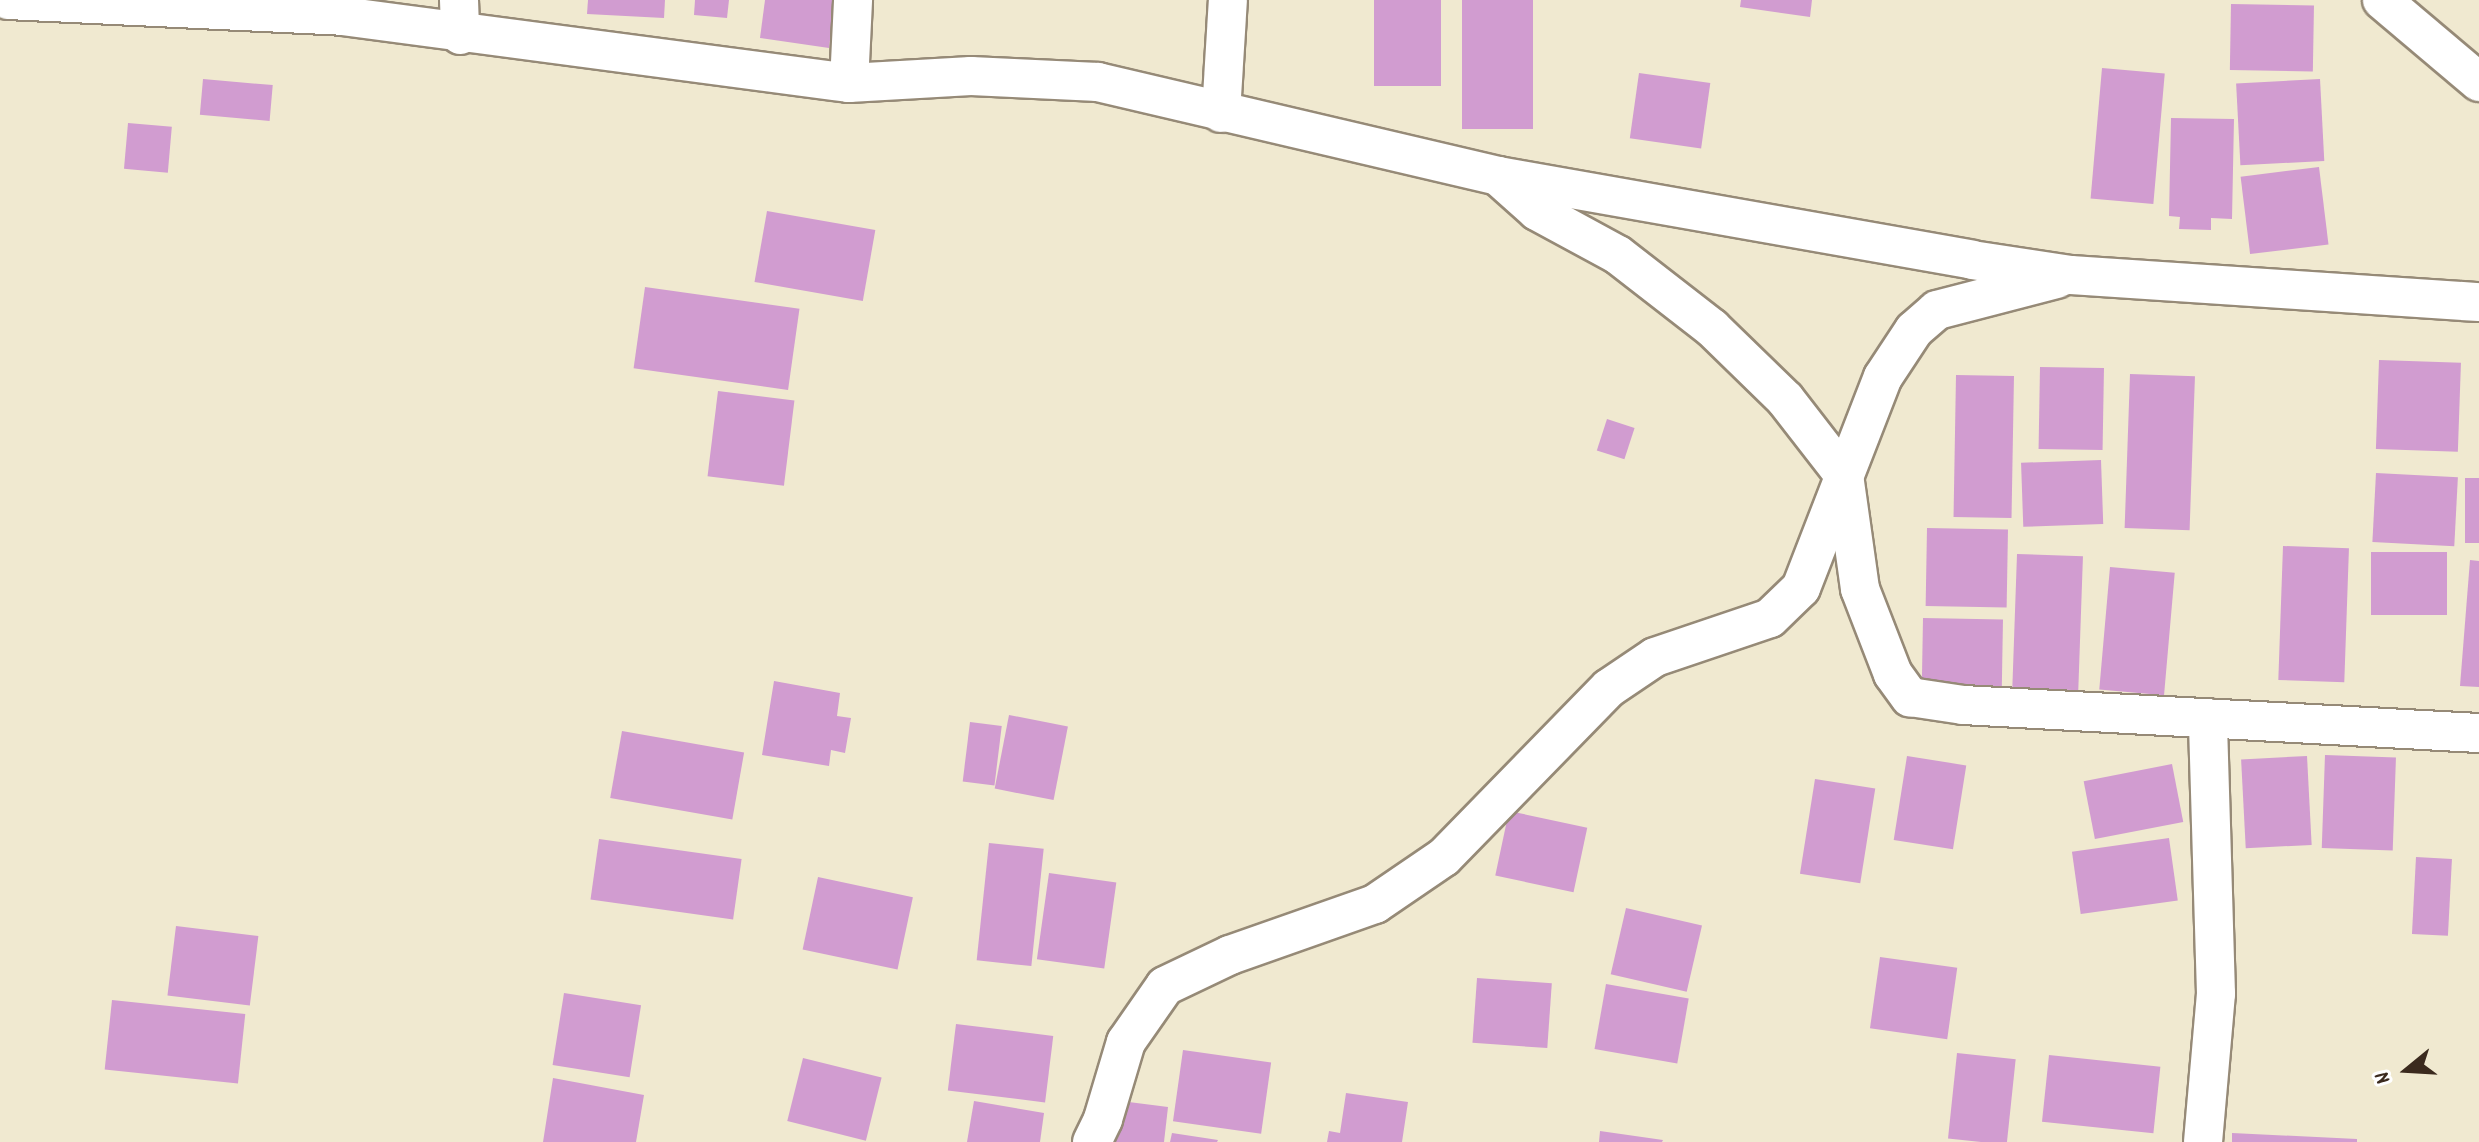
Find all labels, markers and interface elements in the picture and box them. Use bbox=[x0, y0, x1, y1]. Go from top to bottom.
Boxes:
north arrow bbox=[2367, 1030, 2447, 1110]
text: N bbox=[2367, 1068, 2400, 1088]

